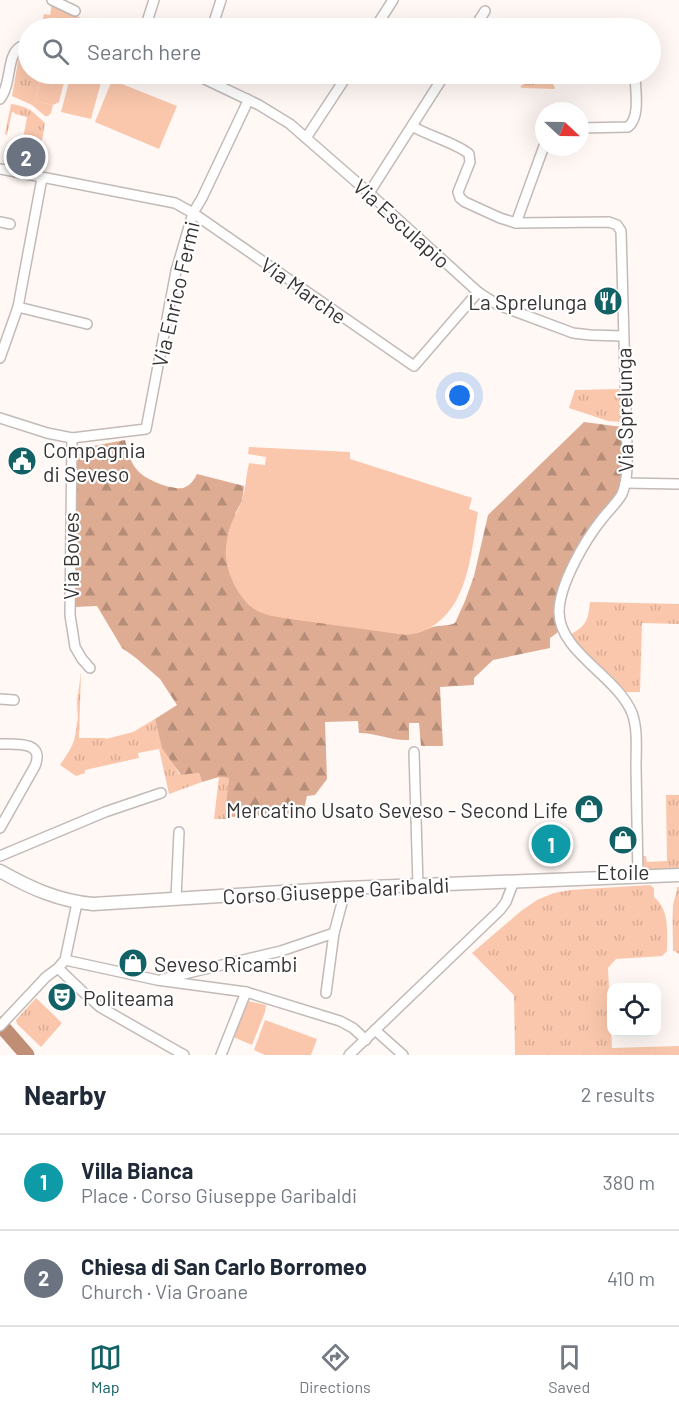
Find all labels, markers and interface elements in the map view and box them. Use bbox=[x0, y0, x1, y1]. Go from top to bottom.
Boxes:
search box bbox=[18, 18, 661, 84]
icon: search bbox=[39, 35, 72, 68]
text: Search here bbox=[87, 38, 201, 64]
north arrow bbox=[535, 102, 589, 156]
pin: 2 bbox=[6, 134, 46, 180]
street label: Via Esculapio bbox=[348, 173, 456, 273]
street label: Via Enrico Fermi bbox=[146, 219, 204, 369]
street label: Via Marche bbox=[256, 251, 352, 329]
restaurant icon: La Sprelunga bbox=[592, 285, 624, 317]
place label: La Sprelunga bbox=[468, 289, 587, 314]
street label: Via Sprelunga bbox=[610, 347, 638, 473]
your location bbox=[445, 381, 474, 410]
place label: Compagnia di Seveso bbox=[43, 437, 146, 486]
public building icon: Compagnia di Seveso bbox=[6, 445, 38, 477]
street label: Via Boves bbox=[58, 512, 83, 600]
shop icon: Mercatino Usato Seveso - Second Life bbox=[573, 793, 605, 825]
place label: Mercatino Usato Seveso - Second Life bbox=[226, 797, 568, 822]
pin: 1 bbox=[532, 822, 570, 866]
shop icon: Etoile bbox=[607, 824, 639, 856]
place label: Etoile bbox=[597, 859, 649, 884]
street label: Corso Giuseppe Garibaldi bbox=[222, 872, 450, 908]
shop icon: Seveso Ricambi bbox=[117, 947, 149, 979]
place label: Seveso Ricambi bbox=[154, 951, 298, 976]
theatre icon: Politeama bbox=[46, 981, 78, 1013]
map controls bbox=[607, 983, 661, 1037]
button: locate bbox=[607, 983, 661, 1037]
place label: Politeama bbox=[83, 985, 174, 1010]
text: Nearby bbox=[24, 1079, 106, 1110]
text: 2 results bbox=[581, 1082, 655, 1106]
text: Villa Bianca bbox=[81, 1157, 193, 1183]
text: 1 bbox=[40, 1170, 47, 1194]
text: 380 m bbox=[602, 1170, 655, 1194]
text: Place · Corso Giuseppe Garibaldi bbox=[81, 1183, 357, 1207]
text: Chiesa di San Carlo Borromeo bbox=[81, 1253, 367, 1279]
text: 2 bbox=[38, 1266, 49, 1290]
text: 410 m bbox=[607, 1266, 655, 1290]
text: Church · Via Groane bbox=[81, 1279, 248, 1303]
tab: Map bbox=[89, 1341, 122, 1396]
tab: Directions bbox=[299, 1341, 371, 1396]
tab: Saved bbox=[548, 1341, 590, 1396]

